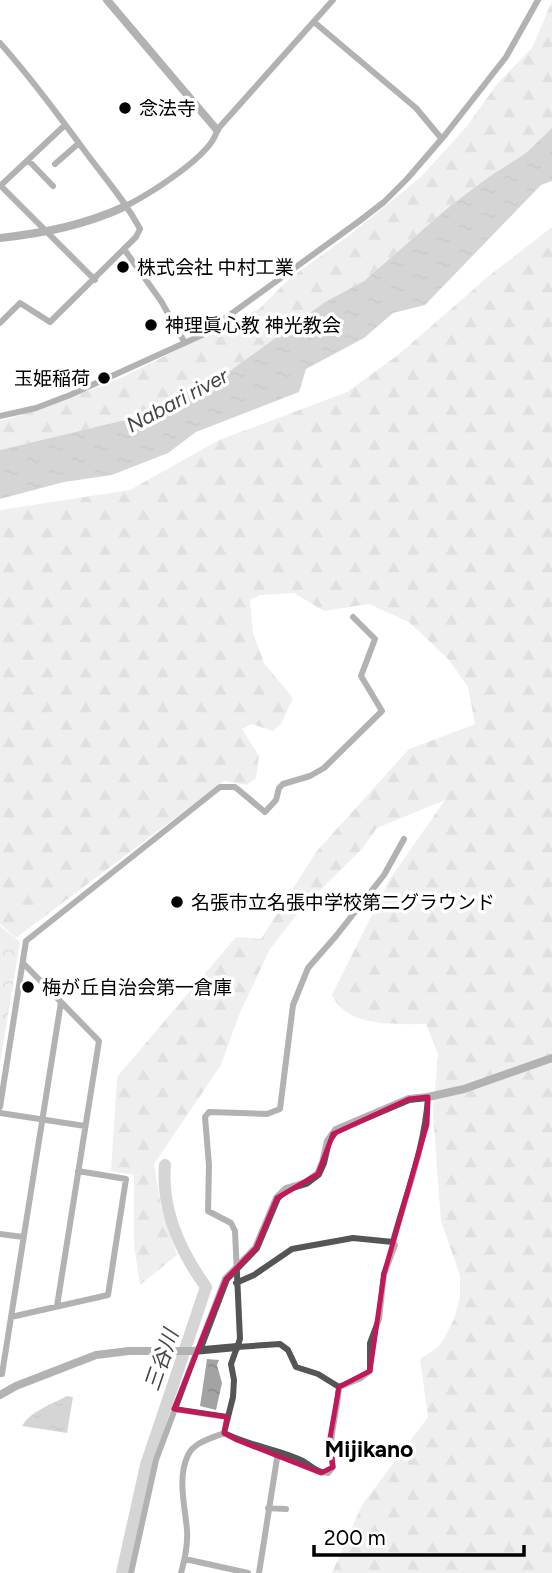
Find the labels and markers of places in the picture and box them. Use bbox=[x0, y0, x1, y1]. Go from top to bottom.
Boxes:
place label: 念法寺 bbox=[139, 97, 196, 120]
marker: 念法寺 bbox=[117, 100, 133, 116]
place label: 株式会社 中村工業 bbox=[137, 256, 294, 279]
marker: 株式会社 中村工業 bbox=[115, 259, 131, 275]
place label: 神理眞心教 神光教会 bbox=[165, 314, 341, 337]
marker: 神理眞心教 神光教会 bbox=[143, 317, 159, 333]
place label: 玉姫稲荷 bbox=[14, 367, 90, 390]
marker: 玉姫稲荷 bbox=[96, 370, 112, 386]
place label: 名張市立名張中学校第二グラウンド bbox=[191, 891, 495, 914]
marker: 名張市立名張中学校第二グラウンド bbox=[169, 894, 185, 910]
place label: 梅が丘自治会第一倉庫 bbox=[42, 976, 232, 999]
marker: 梅が丘自治会第一倉庫 bbox=[20, 979, 36, 995]

